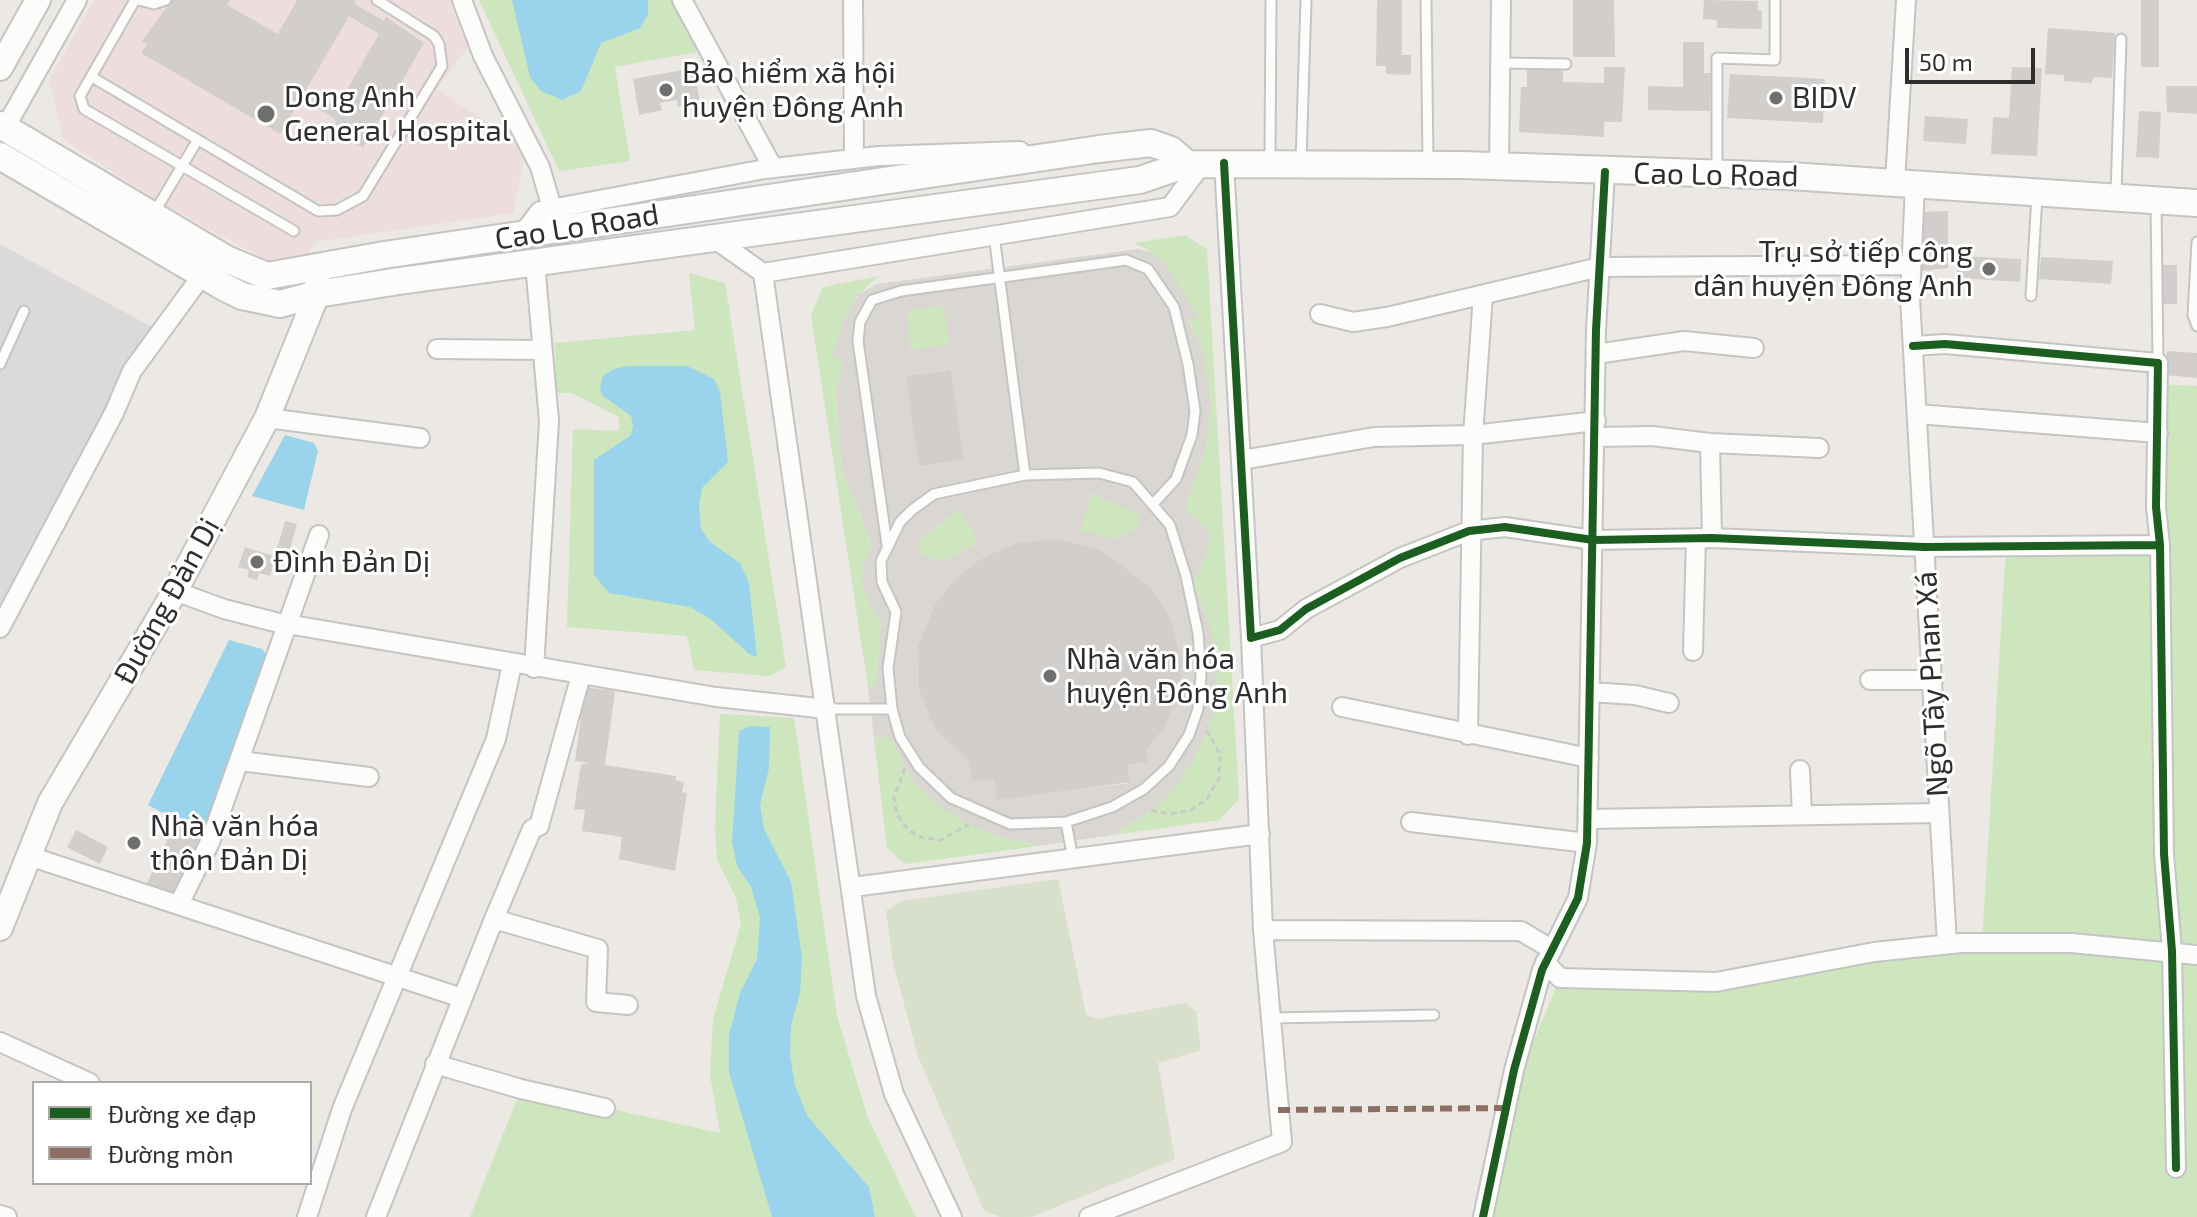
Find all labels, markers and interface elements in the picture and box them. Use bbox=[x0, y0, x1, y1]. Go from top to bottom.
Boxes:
scale bar bbox=[1909, 32, 2039, 82]
text: 50 m bbox=[1919, 47, 1973, 76]
place label: Bảo hiểm xã hội huyện Đông Anh bbox=[682, 55, 904, 126]
place label: Dong Anh General Hospital bbox=[284, 79, 511, 150]
place label: BIDV bbox=[1792, 80, 1856, 116]
marker: Bảo hiểm xã hội huyện Đông Anh bbox=[657, 81, 675, 99]
marker: BIDV bbox=[1767, 89, 1785, 107]
marker: Dong Anh General Hospital bbox=[255, 103, 277, 125]
street label: Cao Lo Road bbox=[1633, 156, 1799, 194]
street label: Cao Lo Road bbox=[492, 196, 662, 258]
place label: Trụ sở tiếp công dân huyện Đông Anh bbox=[1693, 234, 1973, 304]
marker: Trụ sở tiếp công dân huyện Đông Anh bbox=[1980, 260, 1998, 278]
street label: Đường Đản Dị bbox=[107, 512, 227, 690]
place label: Đình Đản Dị bbox=[273, 544, 430, 580]
marker: Đình Đản Dị bbox=[248, 553, 266, 571]
street label: Ngõ Tây Phan Xá bbox=[1908, 570, 1956, 798]
place label: Nhà văn hóa huyện Đông Anh bbox=[1066, 641, 1288, 712]
marker: Nhà văn hóa huyện Đông Anh bbox=[1041, 667, 1059, 685]
place label: Nhà văn hóa thôn Đản Dị bbox=[150, 808, 319, 878]
marker: Nhà văn hóa thôn Đản Dị bbox=[125, 834, 143, 852]
legend bbox=[32, 1081, 312, 1185]
text: Đường xe đạp bbox=[108, 1099, 256, 1128]
text: Đường mòn bbox=[108, 1139, 234, 1168]

